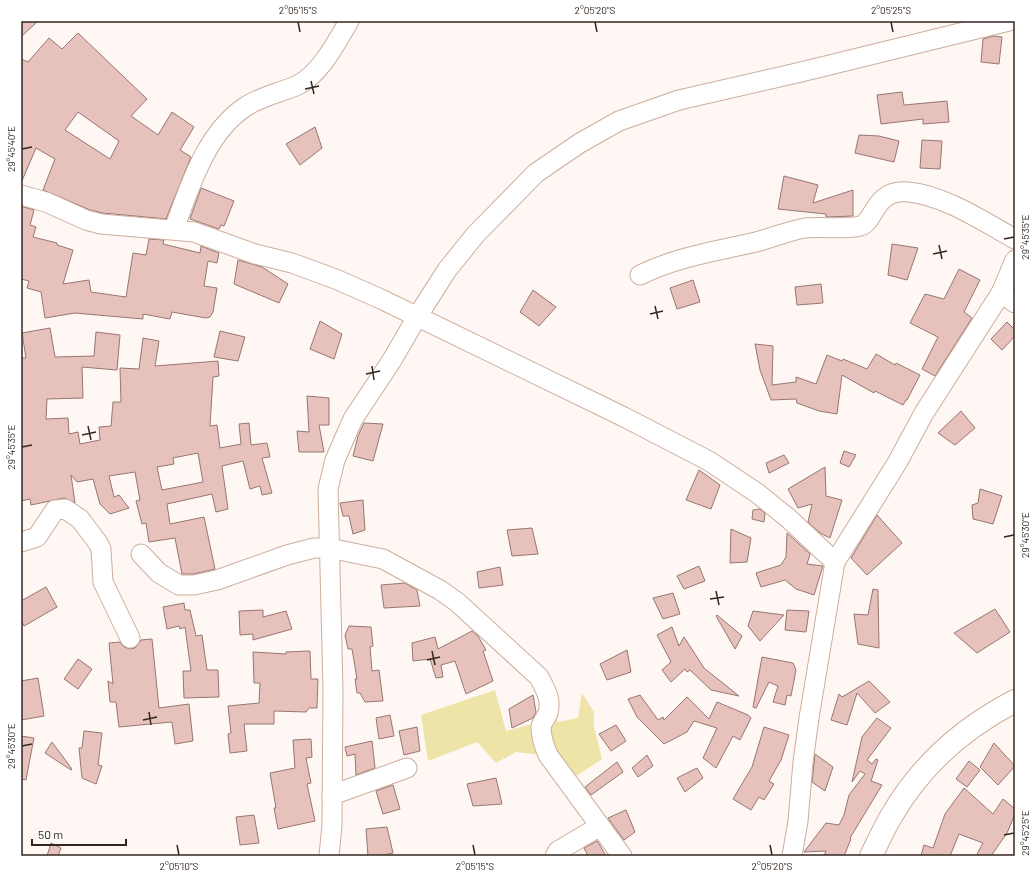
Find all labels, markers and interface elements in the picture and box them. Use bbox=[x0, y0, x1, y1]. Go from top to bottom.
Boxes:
text: 2°05'15"S bbox=[279, 4, 317, 16]
text: 2°05'20"S bbox=[575, 4, 616, 16]
text: 2°05'25"S bbox=[871, 4, 911, 16]
text: 29°45'40"E bbox=[5, 126, 17, 172]
text: 29°45'35"E bbox=[1019, 214, 1031, 260]
text: 29°45'35"E bbox=[5, 424, 17, 470]
text: 29°45'30"E bbox=[1019, 512, 1031, 558]
text: 29°45'30"E bbox=[5, 723, 17, 769]
text: 29°45'25"E bbox=[1019, 810, 1031, 856]
scale bar bbox=[32, 821, 126, 847]
text: 50 m bbox=[38, 827, 63, 841]
text: 2°05'10"S bbox=[160, 860, 199, 872]
text: 2°05'15"S bbox=[456, 860, 494, 872]
text: 2°05'20"S bbox=[752, 860, 793, 872]

